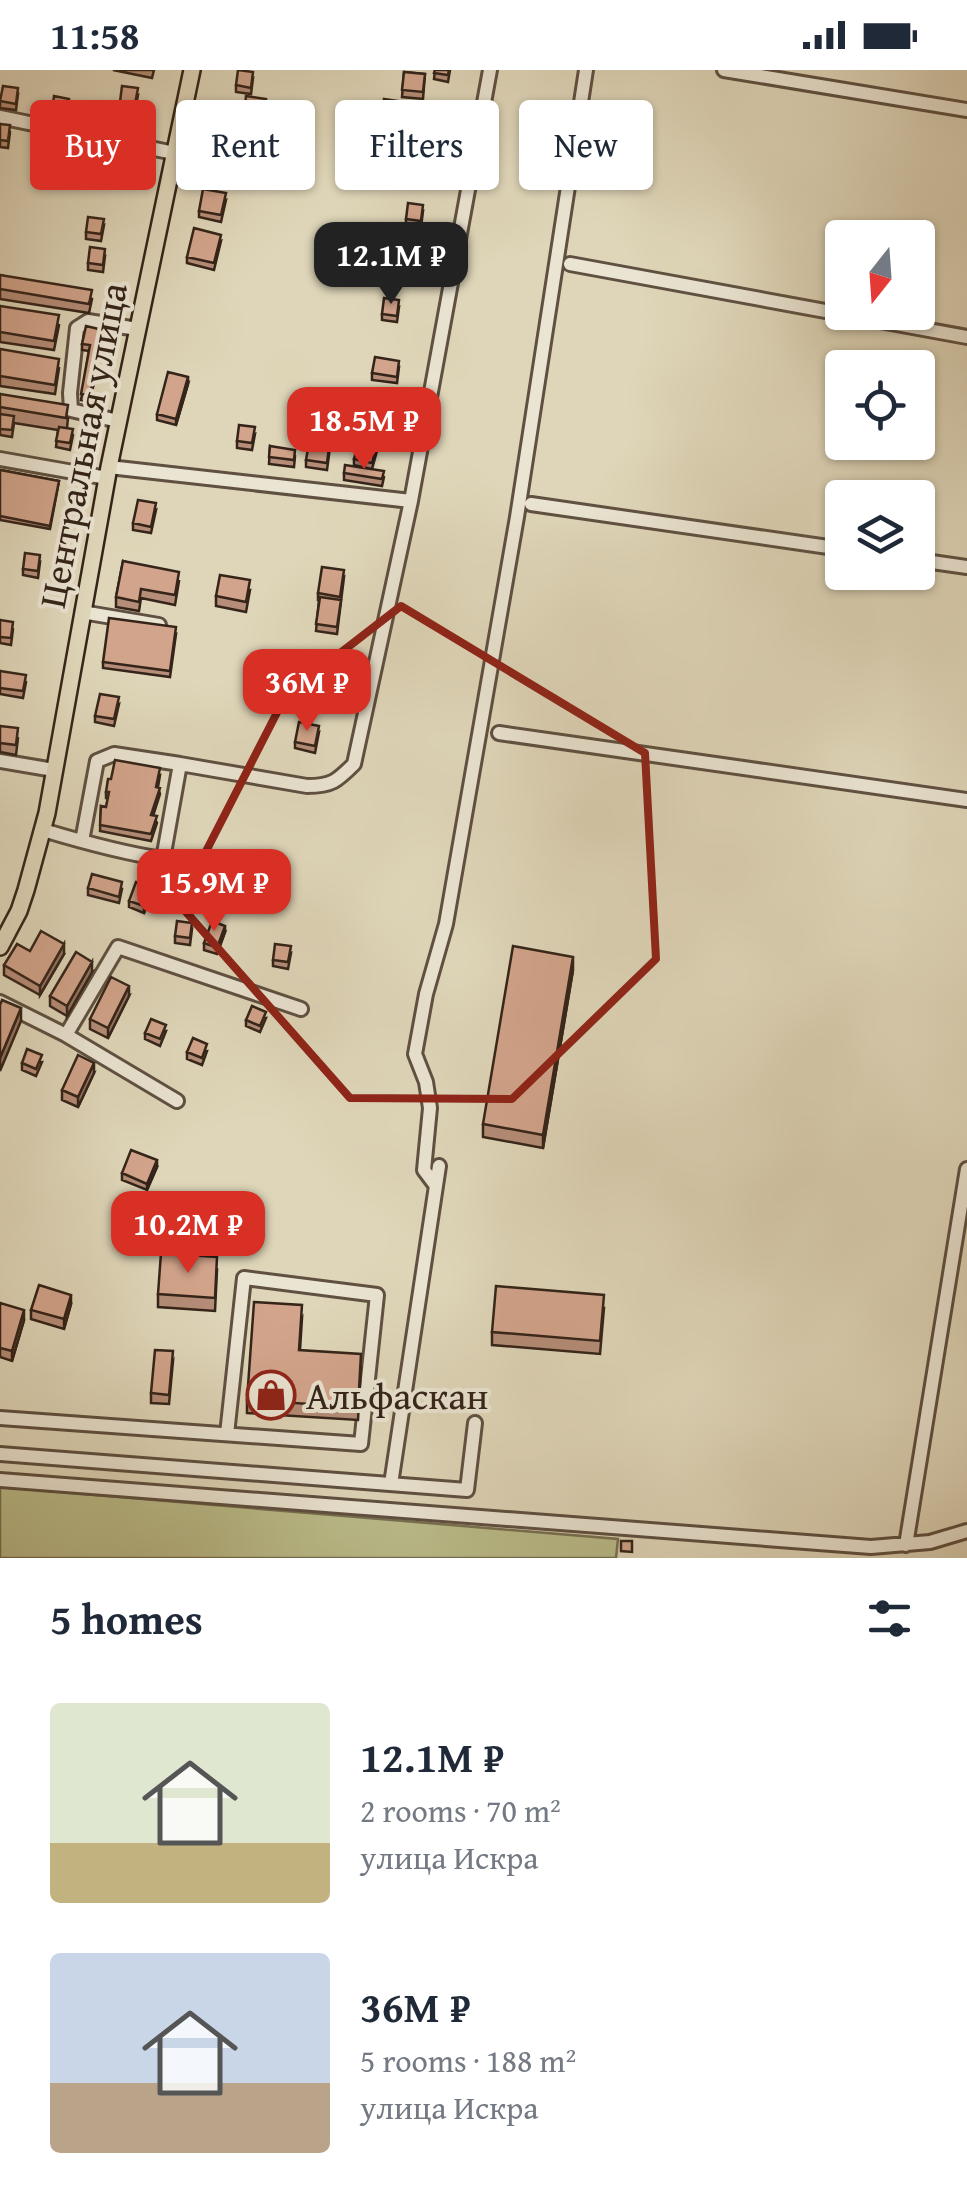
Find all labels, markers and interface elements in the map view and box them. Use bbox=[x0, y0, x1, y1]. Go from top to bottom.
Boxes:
text: 11:58 bbox=[50, 7, 140, 63]
chip: Buy bbox=[30, 100, 156, 190]
chip: Rent bbox=[176, 100, 315, 190]
chip: Filters bbox=[335, 100, 499, 190]
chip: New bbox=[519, 100, 653, 190]
north arrow bbox=[825, 220, 935, 330]
map controls bbox=[825, 220, 935, 590]
pin: 12.1M ₽ bbox=[299, 222, 483, 307]
text: 12.1M ₽ bbox=[336, 231, 446, 278]
street label: Центральная улица bbox=[23, 277, 141, 613]
button: locate bbox=[825, 350, 935, 460]
pin: 18.5M ₽ bbox=[272, 387, 456, 472]
text: 18.5M ₽ bbox=[309, 396, 419, 443]
button: layers bbox=[825, 480, 935, 590]
pin: 36M ₽ bbox=[237, 649, 377, 734]
text: 36M ₽ bbox=[265, 658, 349, 705]
pin: 15.9M ₽ bbox=[122, 849, 306, 934]
text: 15.9M ₽ bbox=[159, 858, 269, 905]
pin: 10.2M ₽ bbox=[96, 1191, 280, 1276]
text: 10.2M ₽ bbox=[133, 1200, 243, 1247]
place label: Альфаскан bbox=[306, 1367, 488, 1423]
shop icon: Альфаскан bbox=[245, 1369, 297, 1421]
text: 5 homes bbox=[50, 1588, 203, 1649]
icon: filters bbox=[862, 1591, 917, 1646]
text: 12.1M ₽ bbox=[360, 1726, 504, 1787]
icon: home bbox=[130, 1743, 250, 1863]
text: 2 rooms · 70 m² bbox=[360, 1787, 561, 1834]
text: улица Искра bbox=[360, 1834, 538, 1881]
text: 36M ₽ bbox=[360, 1976, 471, 2037]
icon: home bbox=[130, 1993, 250, 2113]
text: 5 rooms · 188 m² bbox=[360, 2037, 576, 2084]
text: улица Искра bbox=[360, 2084, 538, 2131]

